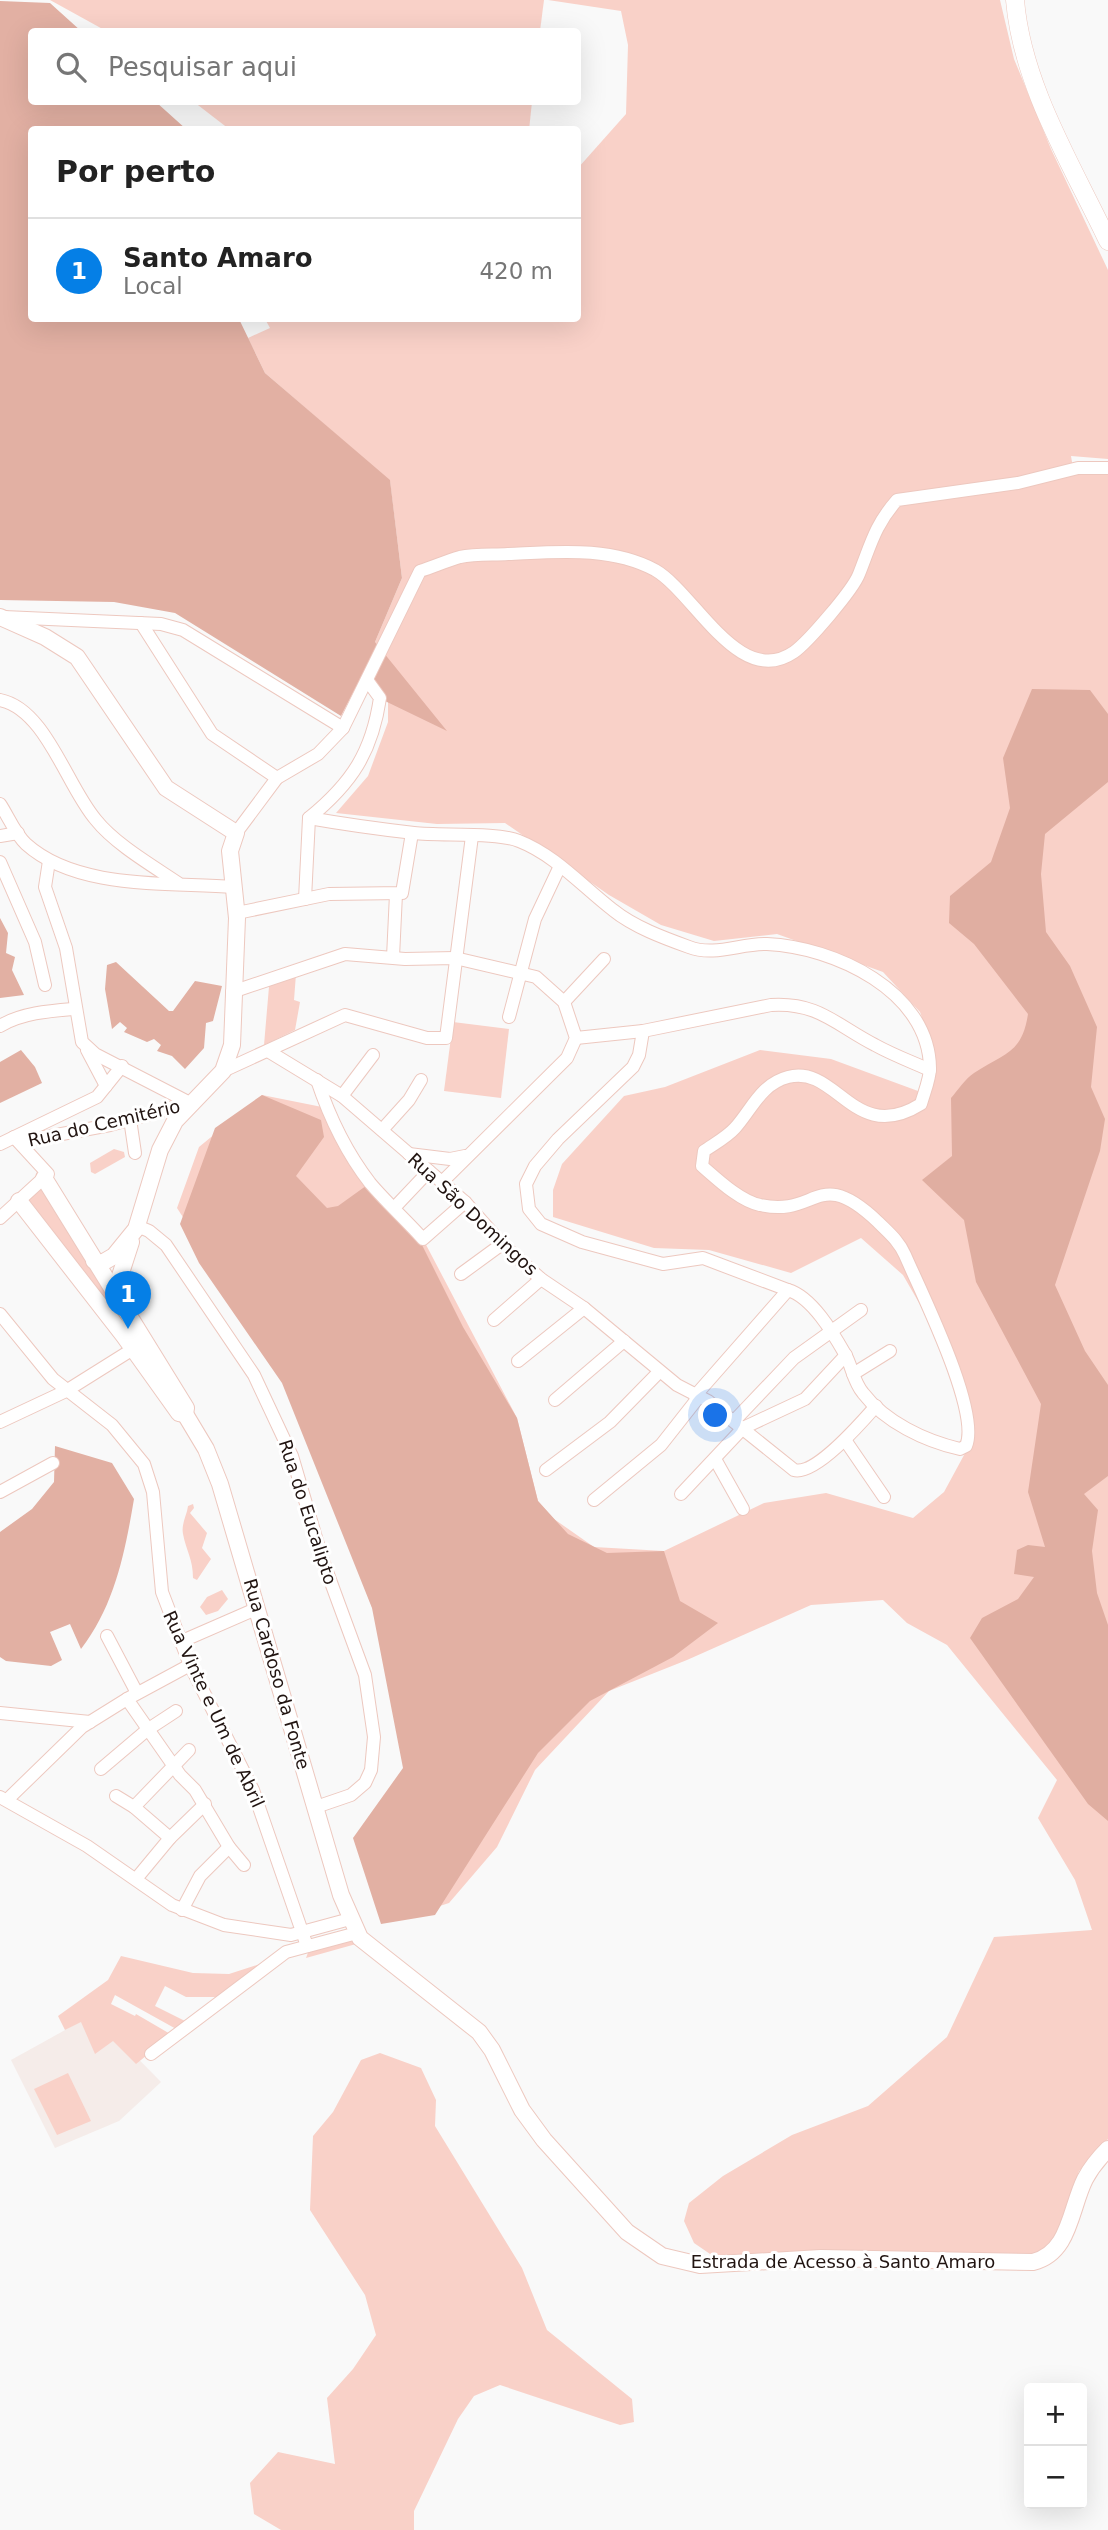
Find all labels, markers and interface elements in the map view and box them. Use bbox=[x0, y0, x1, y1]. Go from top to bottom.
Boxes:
search box bbox=[28, 28, 581, 105]
icon: search bbox=[52, 48, 90, 86]
text: Pesquisar aqui bbox=[108, 52, 297, 82]
text: Por perto bbox=[56, 154, 215, 189]
text: Santo Amaro bbox=[123, 243, 313, 273]
text: 1 bbox=[71, 258, 87, 284]
text: 420 m bbox=[479, 258, 553, 284]
text: Local bbox=[123, 273, 183, 299]
street label: Rua do Cemitério bbox=[26, 1095, 182, 1151]
street label: Rua São Domingos bbox=[404, 1148, 542, 1280]
pin: 1 bbox=[105, 1271, 151, 1329]
your location bbox=[698, 1398, 732, 1432]
street label: Rua do Eucalipto bbox=[275, 1437, 341, 1587]
street label: Rua Cardoso da Fonte bbox=[240, 1576, 314, 1772]
street label: Rua Vinte e Um de Abril bbox=[159, 1607, 269, 1811]
street label: Estrada de Acesso à Santo Amaro bbox=[691, 2251, 995, 2272]
map controls bbox=[1024, 2383, 1087, 2509]
button: + bbox=[1024, 2383, 1087, 2446]
button: − bbox=[1024, 2446, 1087, 2509]

